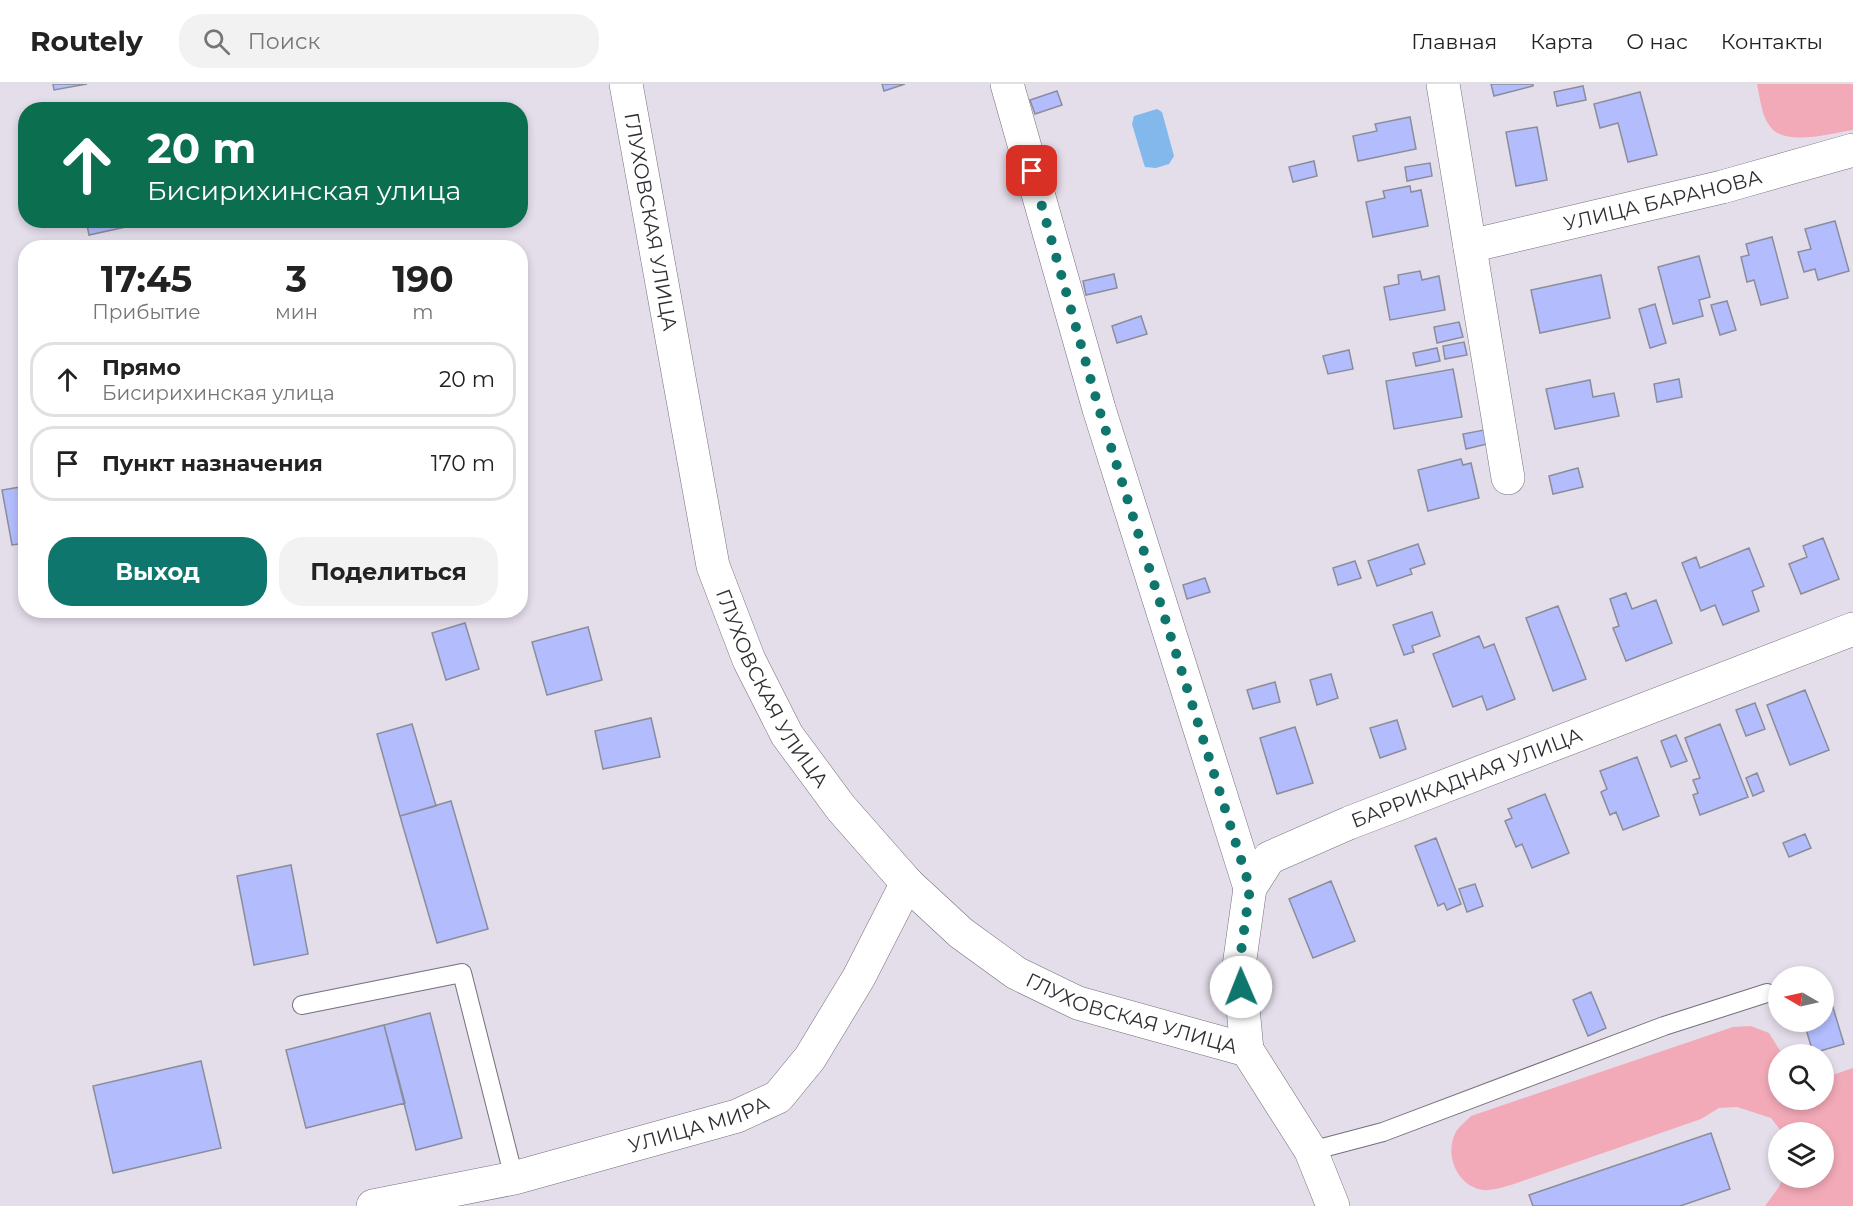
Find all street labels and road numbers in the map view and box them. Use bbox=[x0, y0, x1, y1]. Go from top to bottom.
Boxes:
street label: ГЛУХОВСКАЯ УЛИЦА bbox=[619, 111, 682, 333]
street label: УЛИЦА БАРАНОВА bbox=[1561, 164, 1764, 236]
street label: ГЛУХОВСКАЯ УЛИЦА bbox=[711, 586, 834, 792]
street label: БАРРИКАДНАЯ УЛИЦА bbox=[1348, 722, 1586, 833]
street label: ГЛУХОВСКАЯ УЛИЦА bbox=[1022, 968, 1240, 1059]
street label: УЛИЦА МИРА bbox=[626, 1091, 773, 1158]

